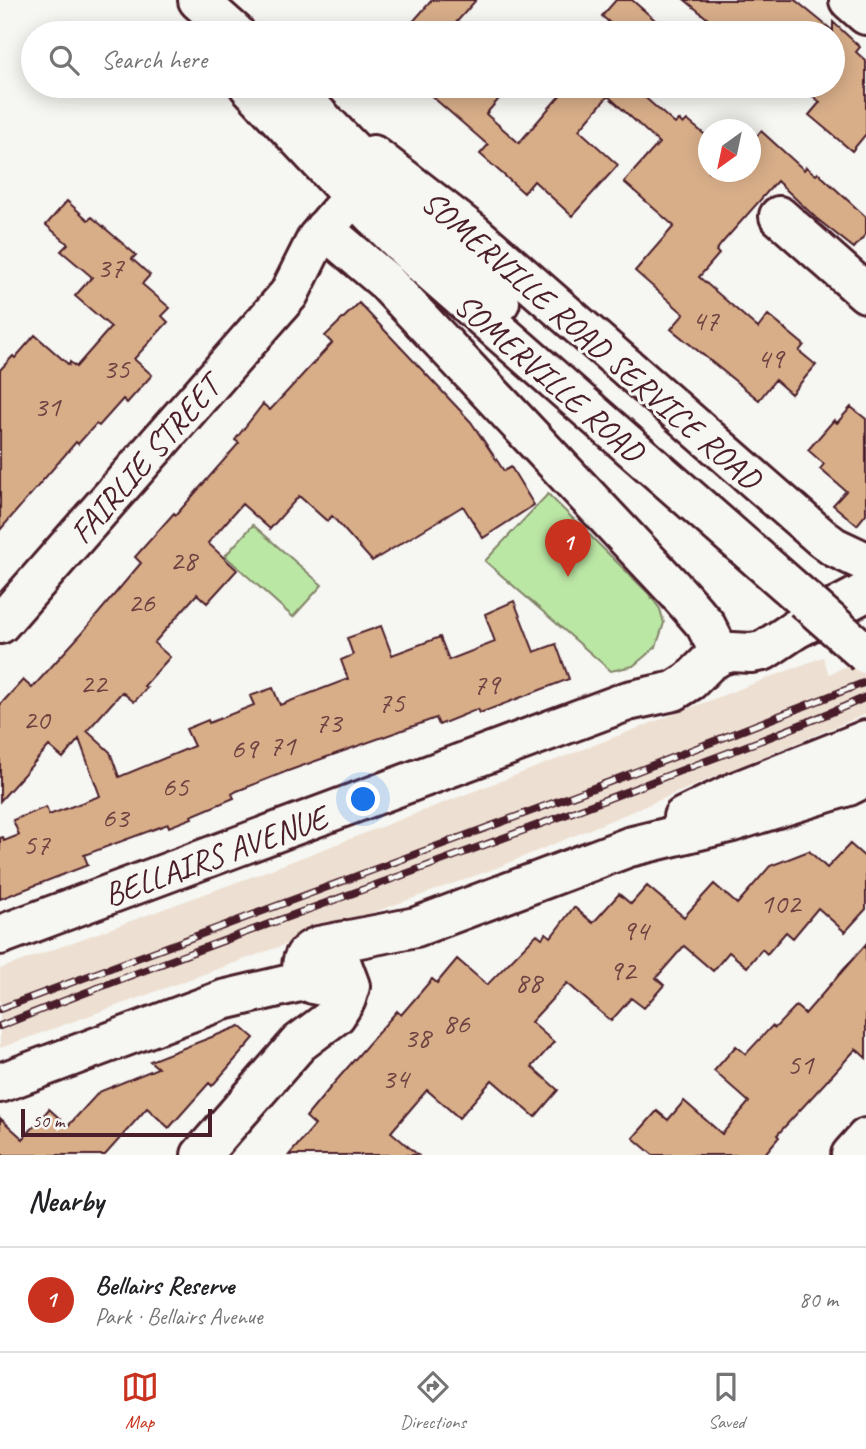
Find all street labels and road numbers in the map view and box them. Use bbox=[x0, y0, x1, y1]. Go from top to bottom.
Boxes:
street label: SOMERVILLE ROAD SERVICE ROAD bbox=[414, 181, 770, 497]
street label: SOMERVILLE ROAD bbox=[447, 284, 653, 470]
street label: FAIRLIE STREET bbox=[60, 362, 234, 552]
street label: BELLAIRS AVENUE bbox=[98, 795, 337, 916]

